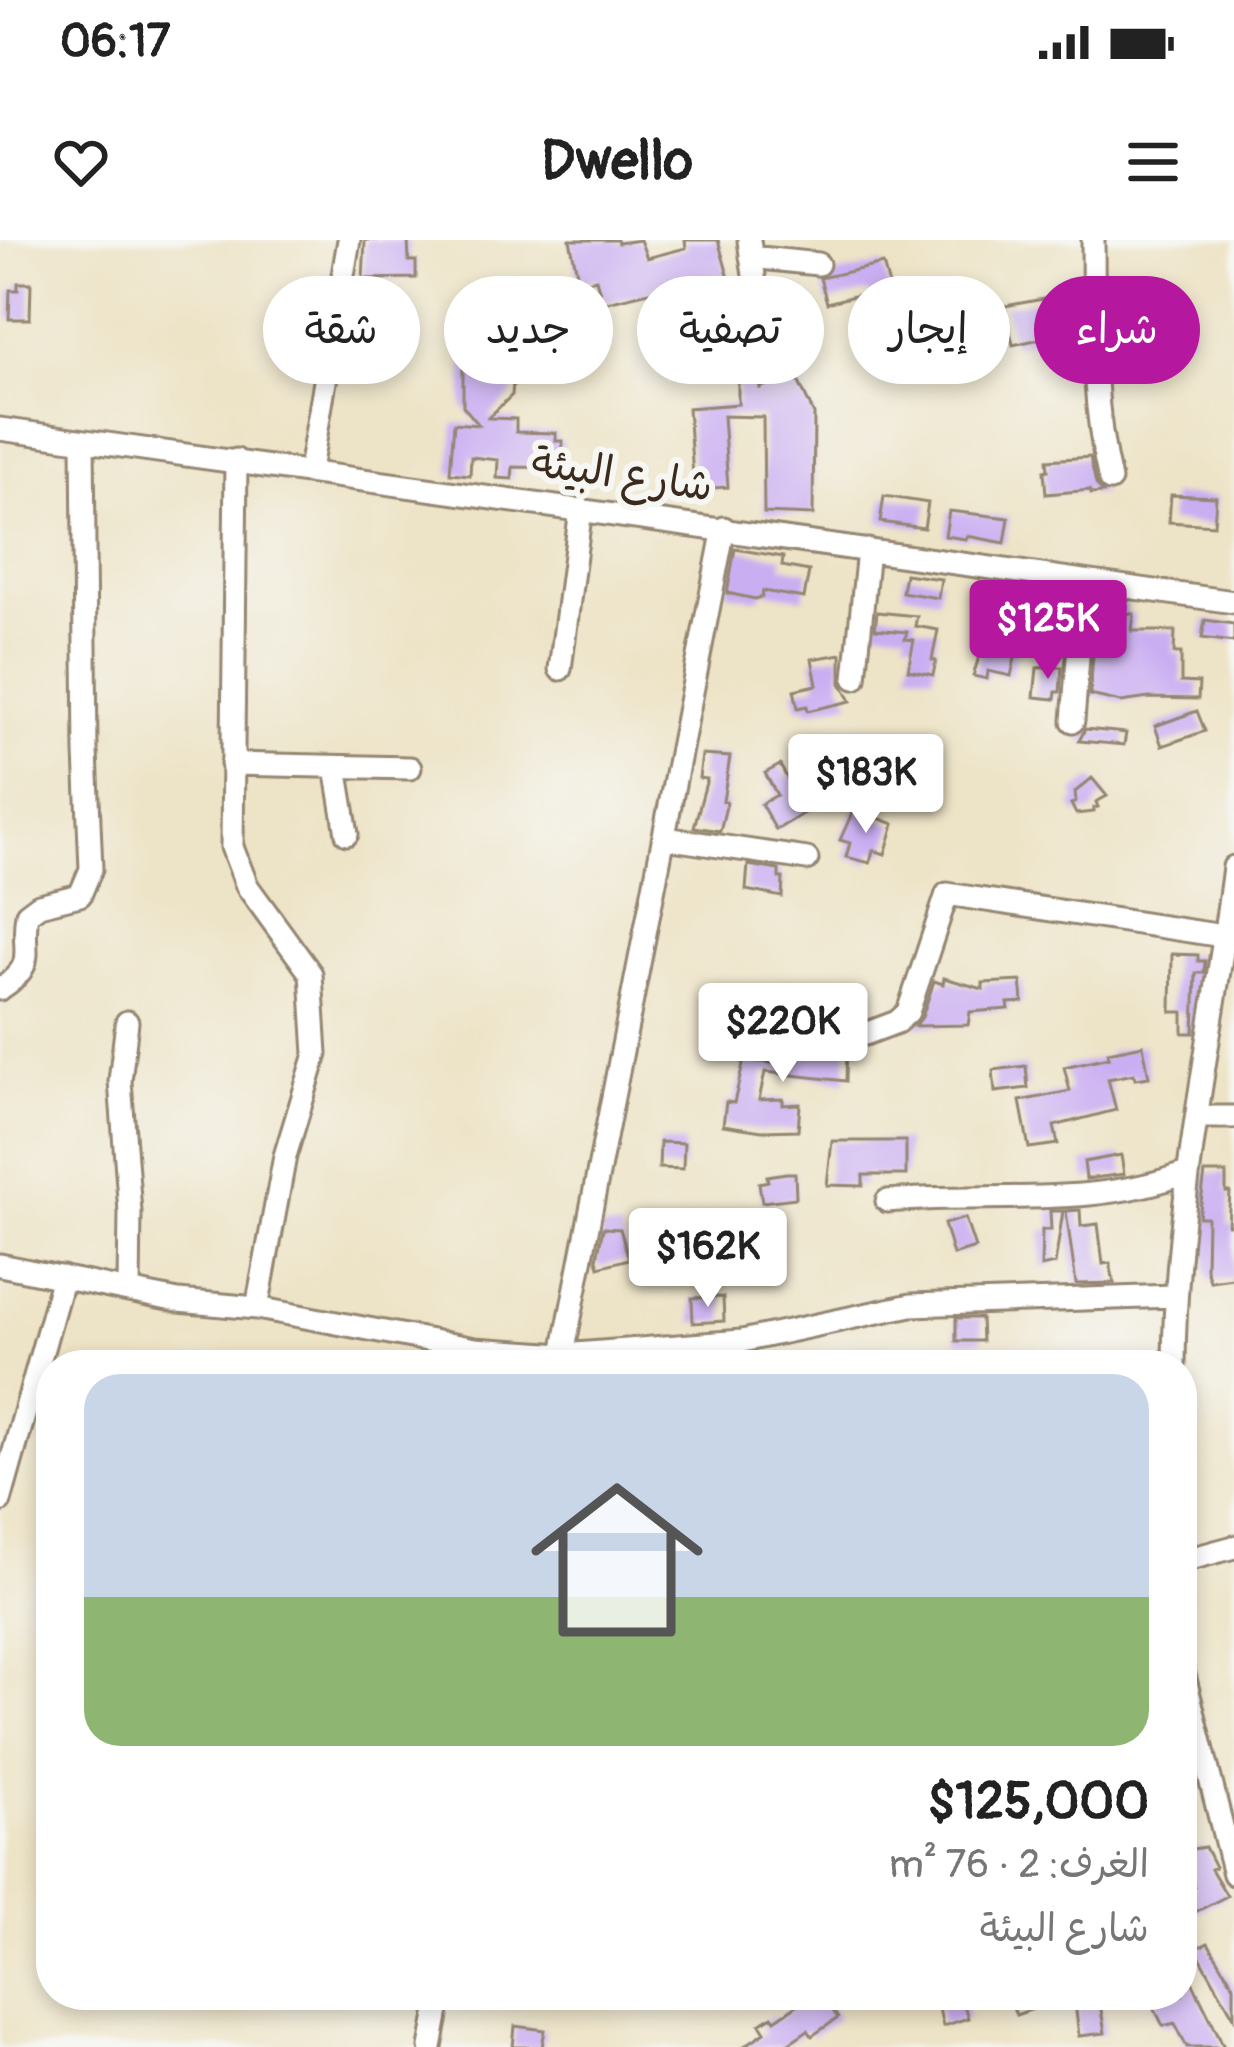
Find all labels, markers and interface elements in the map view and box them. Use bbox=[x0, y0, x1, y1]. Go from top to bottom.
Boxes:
text: 06:17 bbox=[60, 14, 170, 70]
text: Dwello bbox=[541, 128, 693, 196]
icon: heart bbox=[48, 129, 114, 195]
icon: menu bbox=[1120, 129, 1186, 195]
chip: شقة bbox=[263, 276, 420, 384]
chip: جديد bbox=[444, 276, 613, 384]
chip: تصفية bbox=[637, 276, 824, 384]
chip: إيجار bbox=[848, 276, 1010, 384]
chip: شراء bbox=[1034, 276, 1200, 384]
street label: شارع البيئة bbox=[528, 437, 716, 515]
pin: $125K bbox=[964, 580, 1132, 682]
text: $125K bbox=[997, 594, 1099, 643]
pin: $183K bbox=[782, 734, 950, 836]
text: $183K bbox=[815, 748, 917, 797]
pin: $220K bbox=[699, 983, 867, 1085]
text: $220K bbox=[726, 997, 840, 1046]
pin: $162K bbox=[624, 1208, 792, 1310]
text: $162K bbox=[656, 1222, 760, 1271]
icon: home bbox=[509, 1452, 725, 1668]
text: $125,000 bbox=[928, 1770, 1149, 1834]
text: الغرف: 2 · 76 m² bbox=[889, 1840, 1149, 1889]
text: شارع البيئة bbox=[980, 1904, 1149, 1953]

